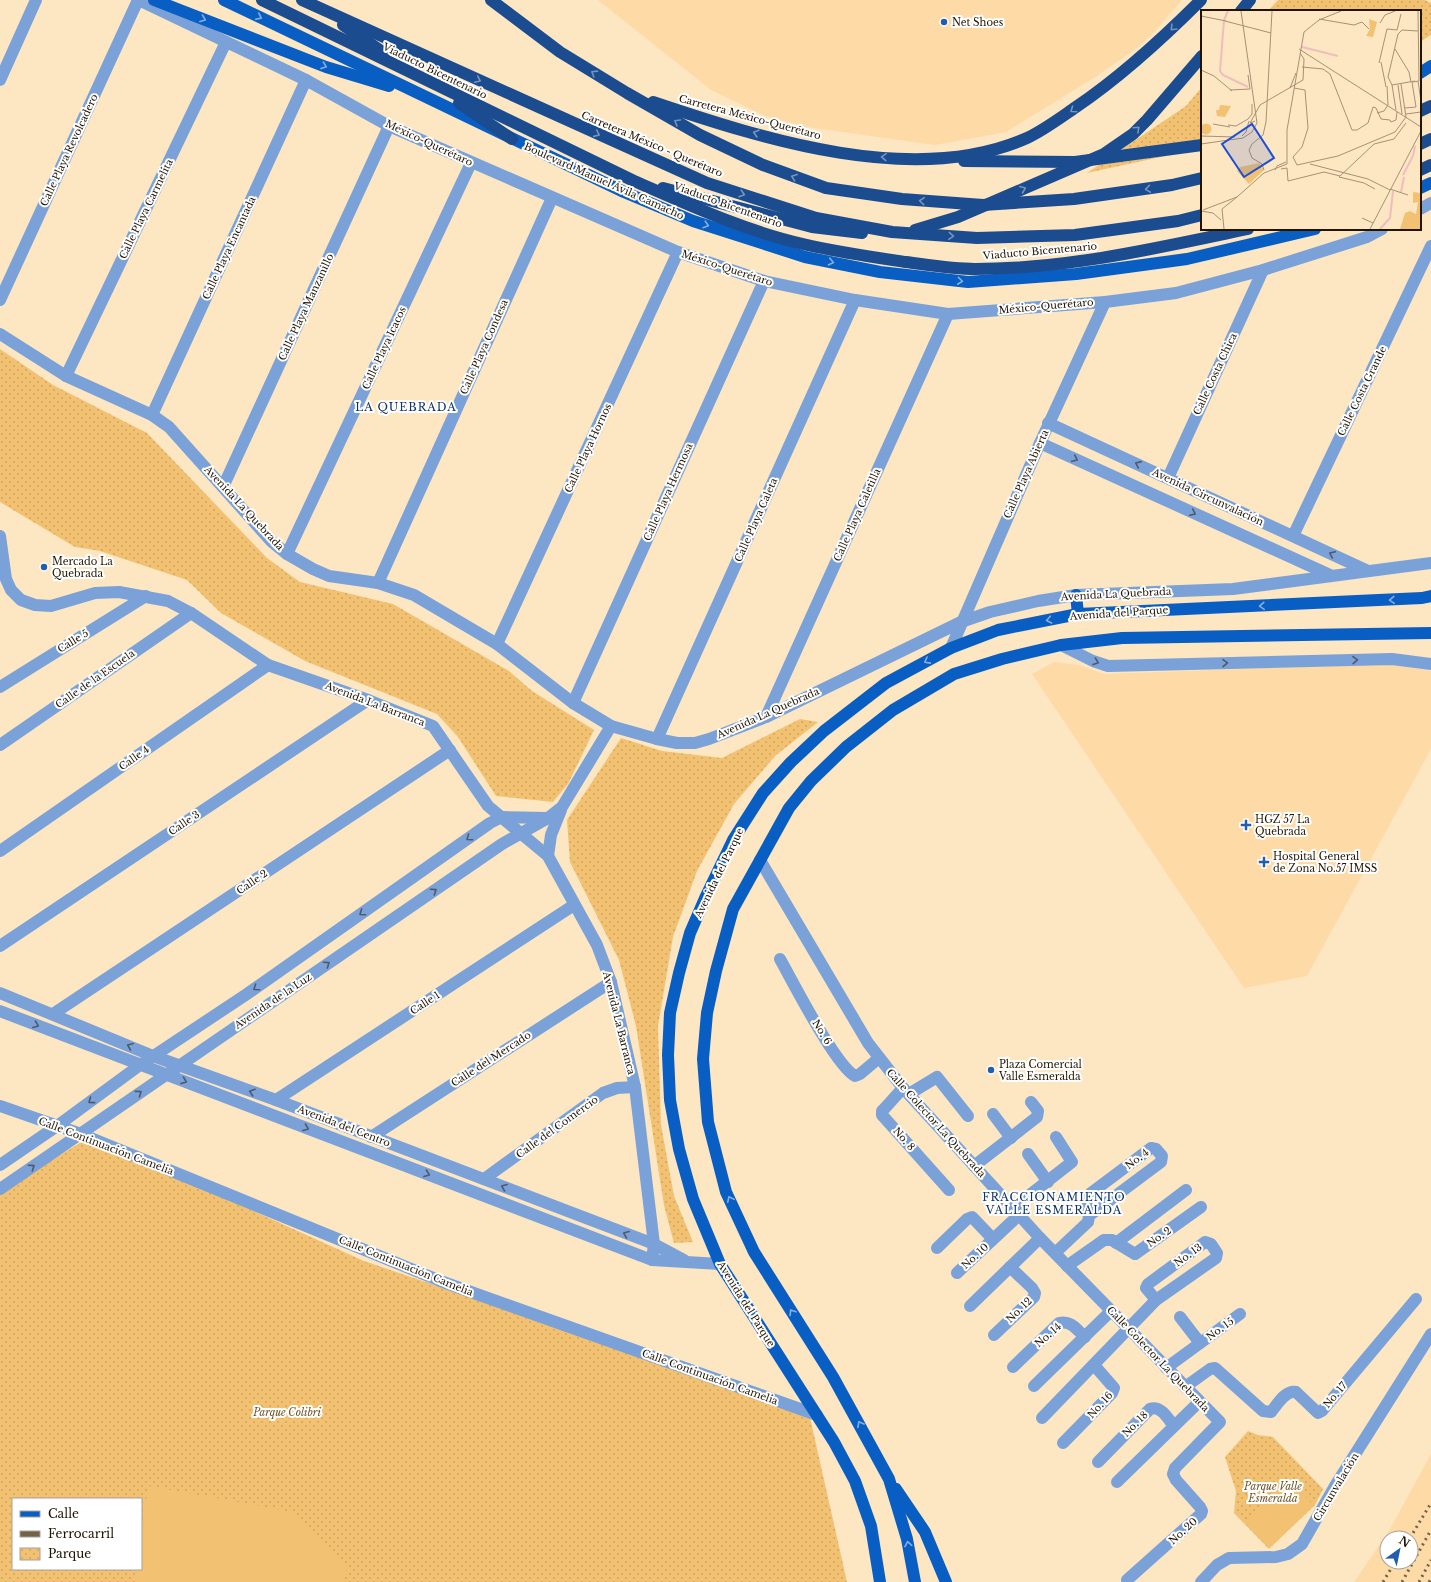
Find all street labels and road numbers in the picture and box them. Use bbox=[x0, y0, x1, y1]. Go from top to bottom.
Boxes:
street label: Viaducto Bicentenario bbox=[380, 40, 490, 102]
street label: Calle Playa Revolcadero bbox=[37, 91, 101, 208]
street label: Carretera México-Querétaro bbox=[678, 92, 823, 142]
street label: Carretera México - Querétaro bbox=[579, 108, 725, 180]
street label: México-Querétaro bbox=[383, 117, 475, 169]
street label: Boulevard Manuel Ávila Camacho bbox=[522, 139, 687, 222]
street label: Calle Playa Carmelita bbox=[116, 157, 176, 261]
street label: Viaducto Bicentenario bbox=[671, 179, 784, 231]
street label: Calle Playa Encantada bbox=[199, 194, 259, 302]
street label: Viaducto Bicentenario bbox=[981, 239, 1098, 263]
street label: México-Querétaro bbox=[680, 247, 775, 289]
street label: Calle Playa Manzanillo bbox=[275, 251, 337, 363]
street label: México-Querétaro bbox=[998, 295, 1094, 317]
street label: Calle Playa Condesa bbox=[457, 297, 511, 397]
street label: Calle Playa Icacos bbox=[359, 304, 409, 392]
street label: Calle Costa Chica bbox=[1190, 330, 1240, 417]
street label: Calle Costa Grande bbox=[1335, 344, 1389, 438]
street label: Calle Playa Hornos bbox=[562, 401, 615, 495]
street label: Calle Playa Abierta bbox=[1001, 427, 1052, 520]
street label: Calle Playa Hermosa bbox=[641, 441, 696, 543]
street label: Avenida La Quebrada bbox=[201, 462, 287, 553]
street label: Avenida Circunvalación bbox=[1149, 465, 1266, 529]
street label: Calle Playa Caletilla bbox=[831, 466, 884, 564]
street label: Calle Playa Caleta bbox=[732, 476, 781, 564]
street label: Avenida La Quebrada bbox=[1059, 585, 1172, 603]
street label: Avenida del Parque bbox=[1068, 603, 1169, 623]
street label: Calle 5 bbox=[55, 626, 91, 656]
street label: Calle de la Escuela bbox=[53, 646, 138, 711]
street label: Avenida La Barranca bbox=[322, 679, 427, 729]
street label: Avenida La Quebrada bbox=[714, 684, 822, 742]
street label: Calle 4 bbox=[116, 743, 152, 773]
street label: Calle 3 bbox=[166, 808, 202, 838]
street label: Avenida del Parque bbox=[691, 826, 747, 921]
street label: Calle 2 bbox=[234, 867, 270, 897]
street label: Avenida La Barranca bbox=[600, 969, 638, 1076]
street label: Avenida de la Luz bbox=[231, 970, 315, 1032]
street label: Calle 1 bbox=[408, 989, 442, 1017]
street label: No. 6 bbox=[809, 1017, 835, 1047]
street label: Calle del Mercado bbox=[449, 1028, 534, 1090]
street label: Calle Colector La Quebrada bbox=[884, 1066, 989, 1180]
street label: Calle del Comercio bbox=[513, 1093, 601, 1161]
street label: Avenida del Centro bbox=[295, 1102, 393, 1150]
street label: Calle Continuación Camelia bbox=[37, 1114, 176, 1178]
street label: No. 8 bbox=[890, 1125, 918, 1153]
street label: No. 4 bbox=[1122, 1146, 1152, 1172]
street label: No. 2 bbox=[1144, 1224, 1174, 1250]
street label: Calle Continuación Camelia bbox=[337, 1233, 475, 1299]
street label: No. 10 bbox=[959, 1240, 991, 1272]
street label: No. 13 bbox=[1171, 1241, 1205, 1269]
street label: Avenida del Parque bbox=[714, 1258, 778, 1349]
street label: No. 12 bbox=[1003, 1294, 1035, 1326]
street label: Calle Colector La Quebrada bbox=[1104, 1303, 1212, 1415]
street label: No. 15 bbox=[1204, 1314, 1237, 1343]
street label: No. 14 bbox=[1032, 1320, 1064, 1350]
street label: Calle Continuación Camelia bbox=[640, 1346, 780, 1408]
street label: No. 17 bbox=[1320, 1378, 1350, 1411]
street label: No. 16 bbox=[1085, 1389, 1115, 1421]
street label: No. 18 bbox=[1119, 1408, 1151, 1440]
street label: Circunvalación bbox=[1310, 1450, 1362, 1524]
street label: No. 20 bbox=[1166, 1515, 1200, 1547]

